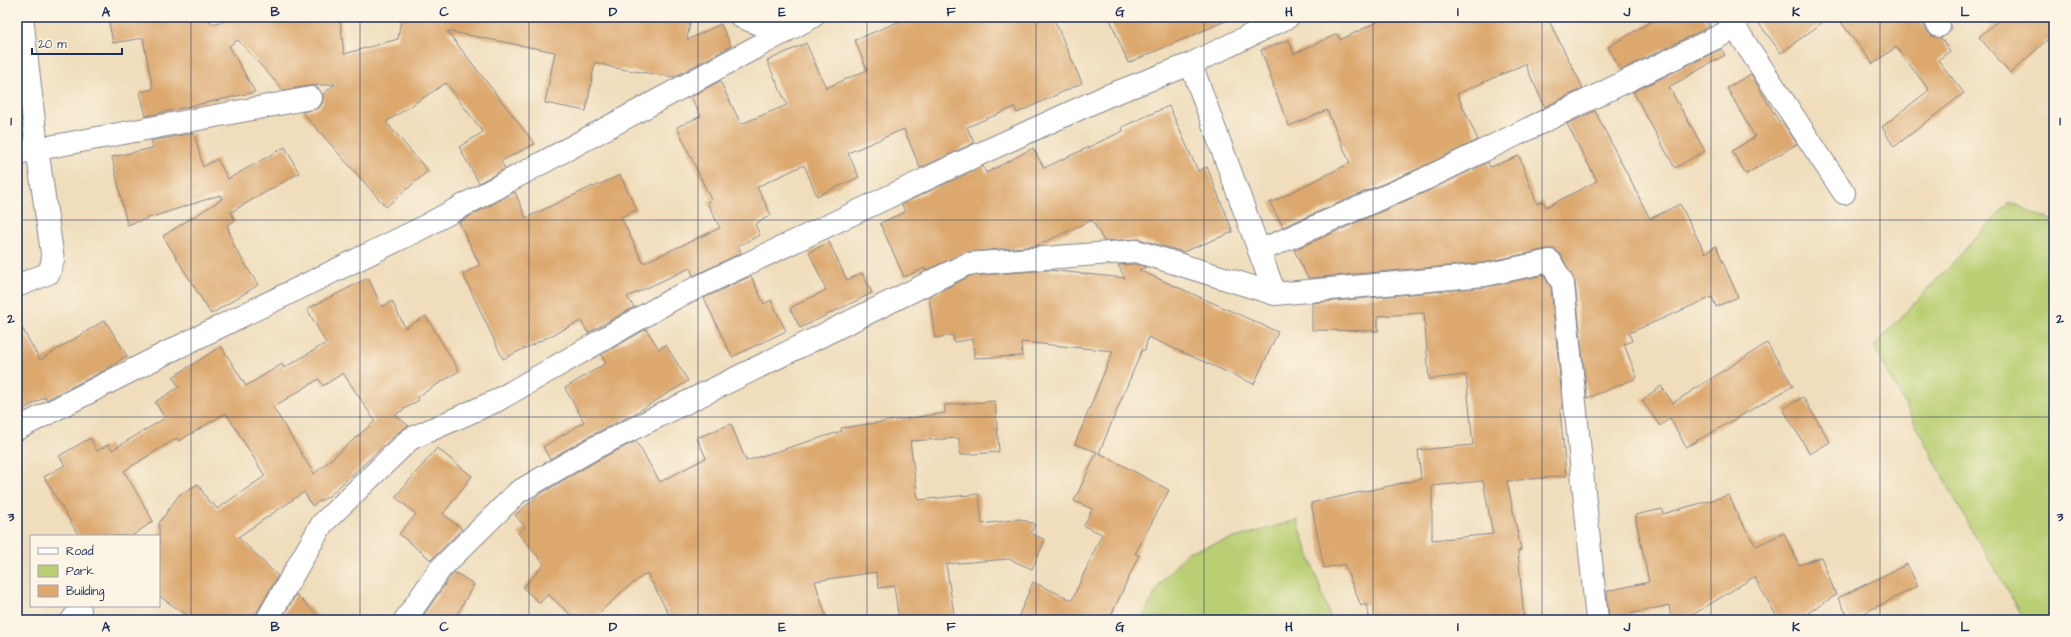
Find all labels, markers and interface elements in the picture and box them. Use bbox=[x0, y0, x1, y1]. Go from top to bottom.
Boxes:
text: A bbox=[102, 3, 111, 21]
text: B bbox=[270, 3, 280, 21]
text: C bbox=[439, 3, 449, 21]
text: D bbox=[609, 3, 618, 21]
text: E bbox=[778, 3, 786, 21]
text: F bbox=[946, 3, 956, 21]
text: G bbox=[1115, 3, 1125, 21]
text: H bbox=[1285, 3, 1293, 21]
text: I bbox=[1457, 3, 1459, 21]
text: J bbox=[1623, 3, 1631, 21]
text: K bbox=[1792, 3, 1800, 21]
text: L bbox=[1960, 3, 1970, 21]
scale bar bbox=[32, 30, 122, 56]
text: 20 m bbox=[38, 36, 67, 53]
text: 1 bbox=[10, 112, 12, 130]
text: 1 bbox=[2059, 112, 2061, 130]
text: 2 bbox=[6, 310, 15, 328]
text: 2 bbox=[2055, 310, 2064, 328]
text: 3 bbox=[7, 508, 15, 526]
text: 3 bbox=[2056, 508, 2064, 526]
legend bbox=[30, 535, 160, 607]
text: Road bbox=[66, 543, 94, 560]
text: Park bbox=[66, 563, 94, 580]
text: Building bbox=[66, 583, 104, 601]
text: A bbox=[102, 618, 111, 636]
text: B bbox=[270, 618, 280, 636]
text: C bbox=[439, 618, 449, 636]
text: D bbox=[609, 618, 618, 636]
text: E bbox=[778, 618, 786, 636]
text: F bbox=[946, 618, 956, 636]
text: G bbox=[1115, 618, 1125, 636]
text: H bbox=[1285, 618, 1293, 636]
text: I bbox=[1457, 618, 1459, 636]
text: J bbox=[1623, 618, 1631, 636]
text: K bbox=[1792, 618, 1800, 636]
text: L bbox=[1960, 618, 1970, 636]

